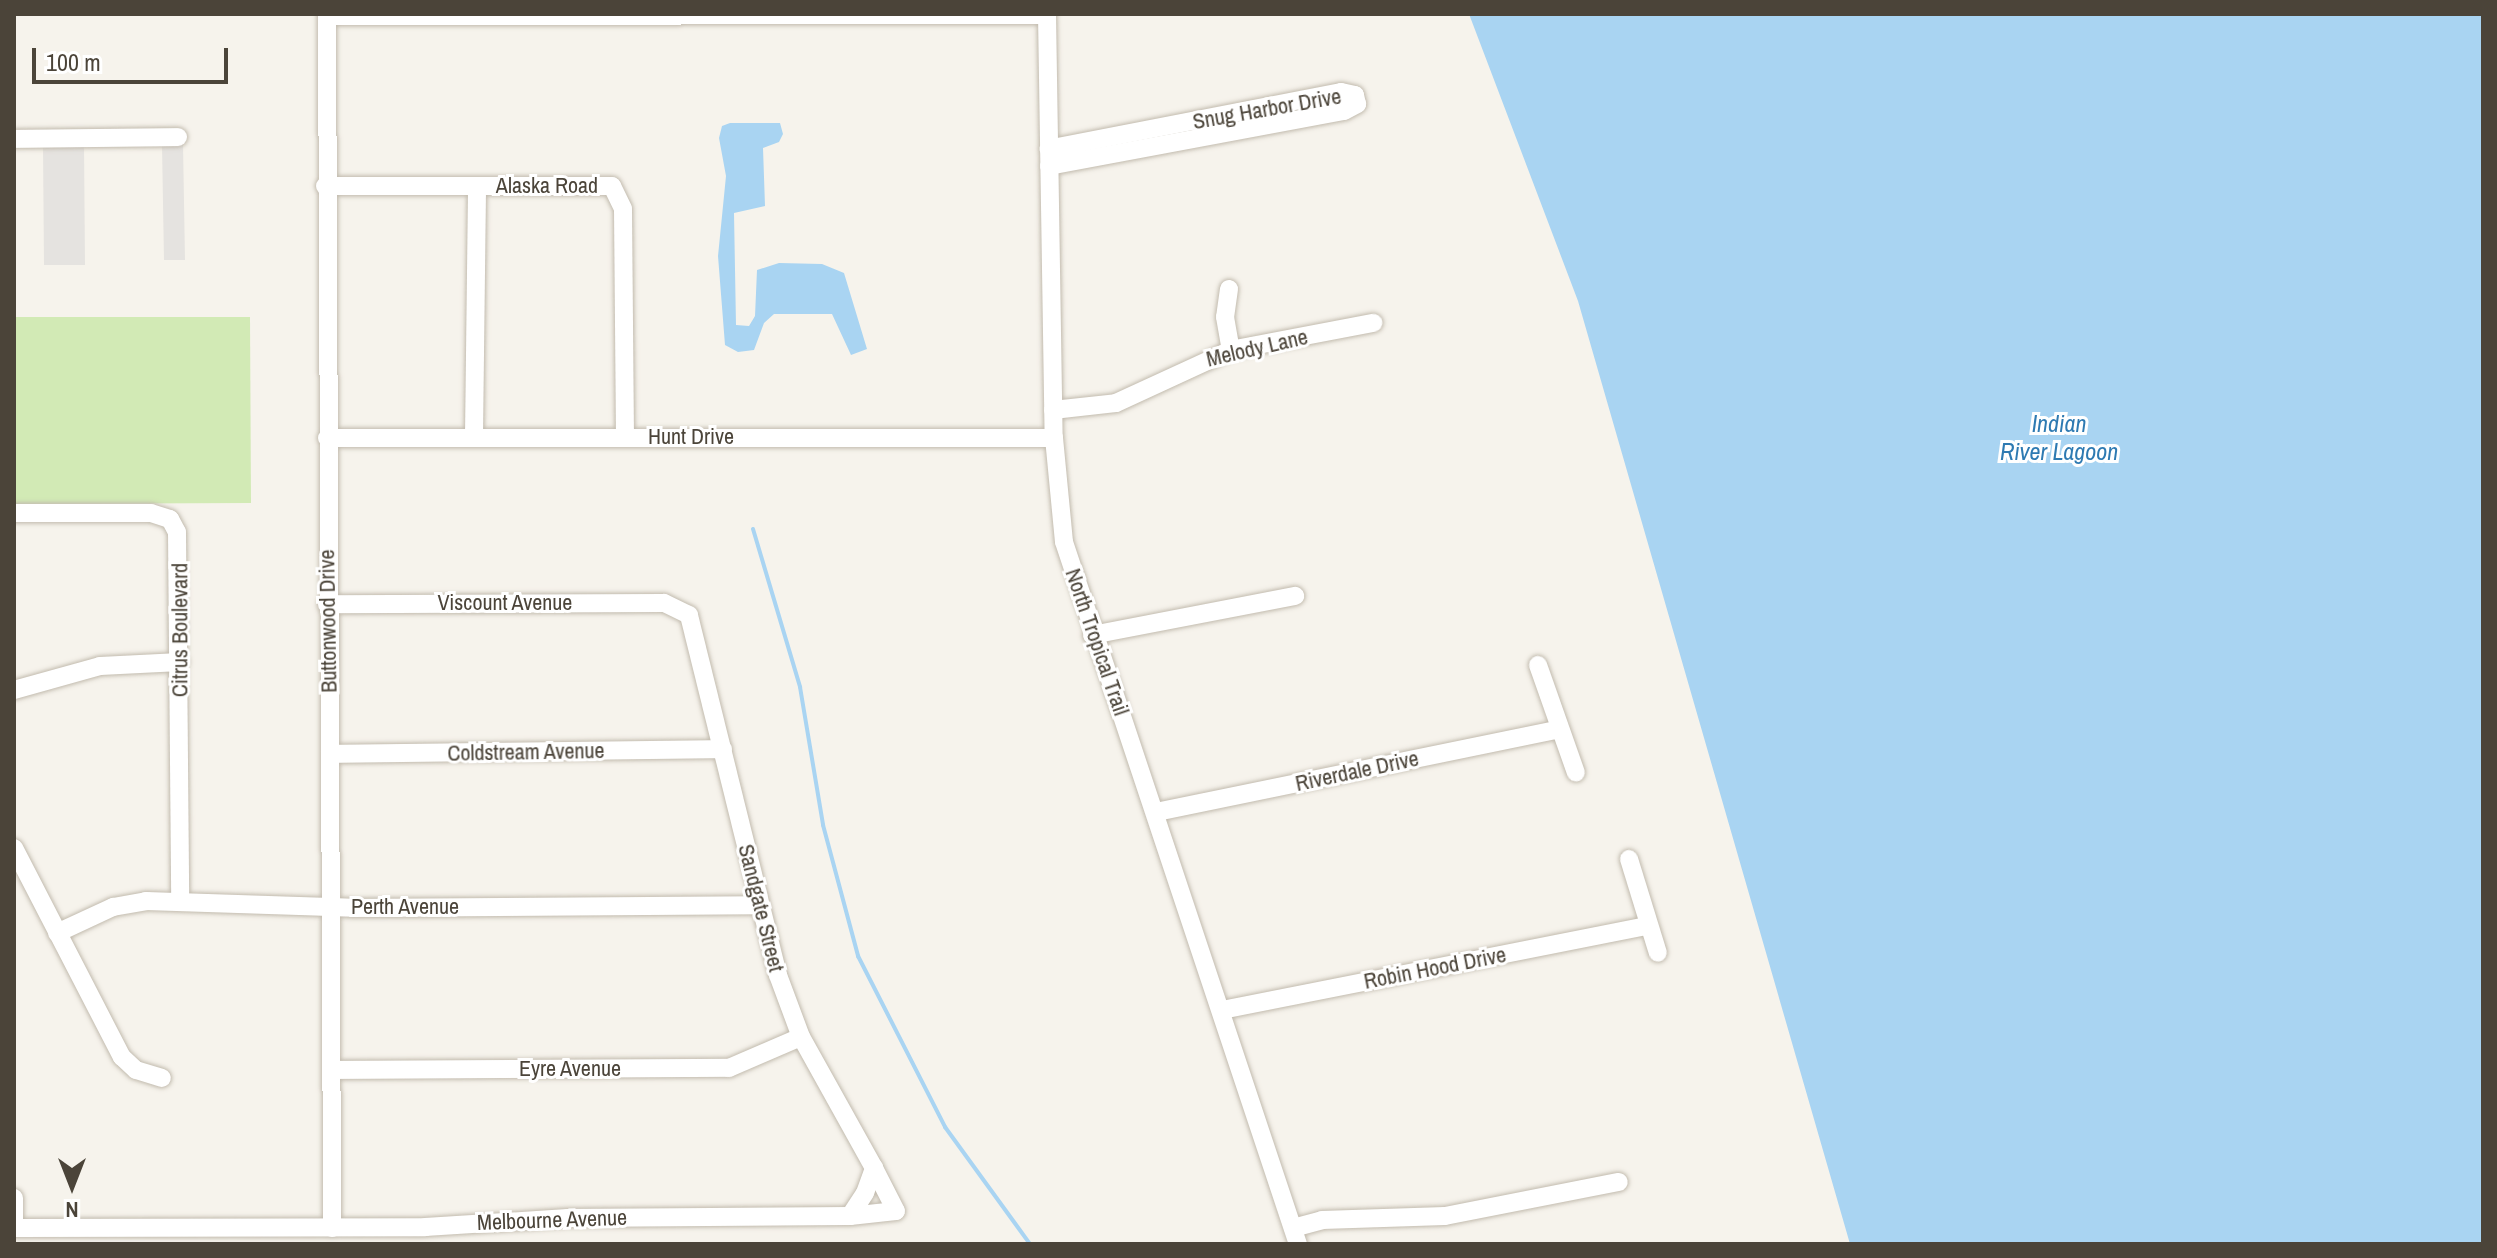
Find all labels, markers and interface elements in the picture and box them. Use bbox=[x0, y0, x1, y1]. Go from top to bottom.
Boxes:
scale bar bbox=[36, 32, 232, 82]
text: 100 m bbox=[46, 46, 101, 78]
street label: Snug Harbor Drive bbox=[1191, 83, 1343, 135]
street label: Alaska Road bbox=[496, 173, 598, 199]
street label: Melody Lane bbox=[1204, 324, 1310, 372]
water label: Indian River Lagoon bbox=[2000, 410, 2118, 466]
street label: Hunt Drive bbox=[648, 424, 734, 450]
street label: Buttonwood Drive bbox=[314, 549, 342, 693]
street label: Citrus Boulevard bbox=[167, 563, 193, 697]
street label: North Tropical Trail bbox=[1059, 565, 1135, 719]
street label: Viscount Avenue bbox=[437, 590, 573, 616]
street label: Coldstream Avenue bbox=[447, 737, 605, 767]
street label: Riverdale Drive bbox=[1293, 745, 1421, 797]
street label: Sandgate Street bbox=[732, 842, 790, 974]
street label: Perth Avenue bbox=[350, 894, 460, 920]
street label: Robin Hood Drive bbox=[1362, 941, 1508, 995]
street label: Eyre Avenue bbox=[519, 1056, 621, 1082]
north arrow bbox=[32, 1146, 112, 1226]
text: N bbox=[65, 1195, 79, 1225]
street label: Melbourne Avenue bbox=[476, 1204, 628, 1236]

